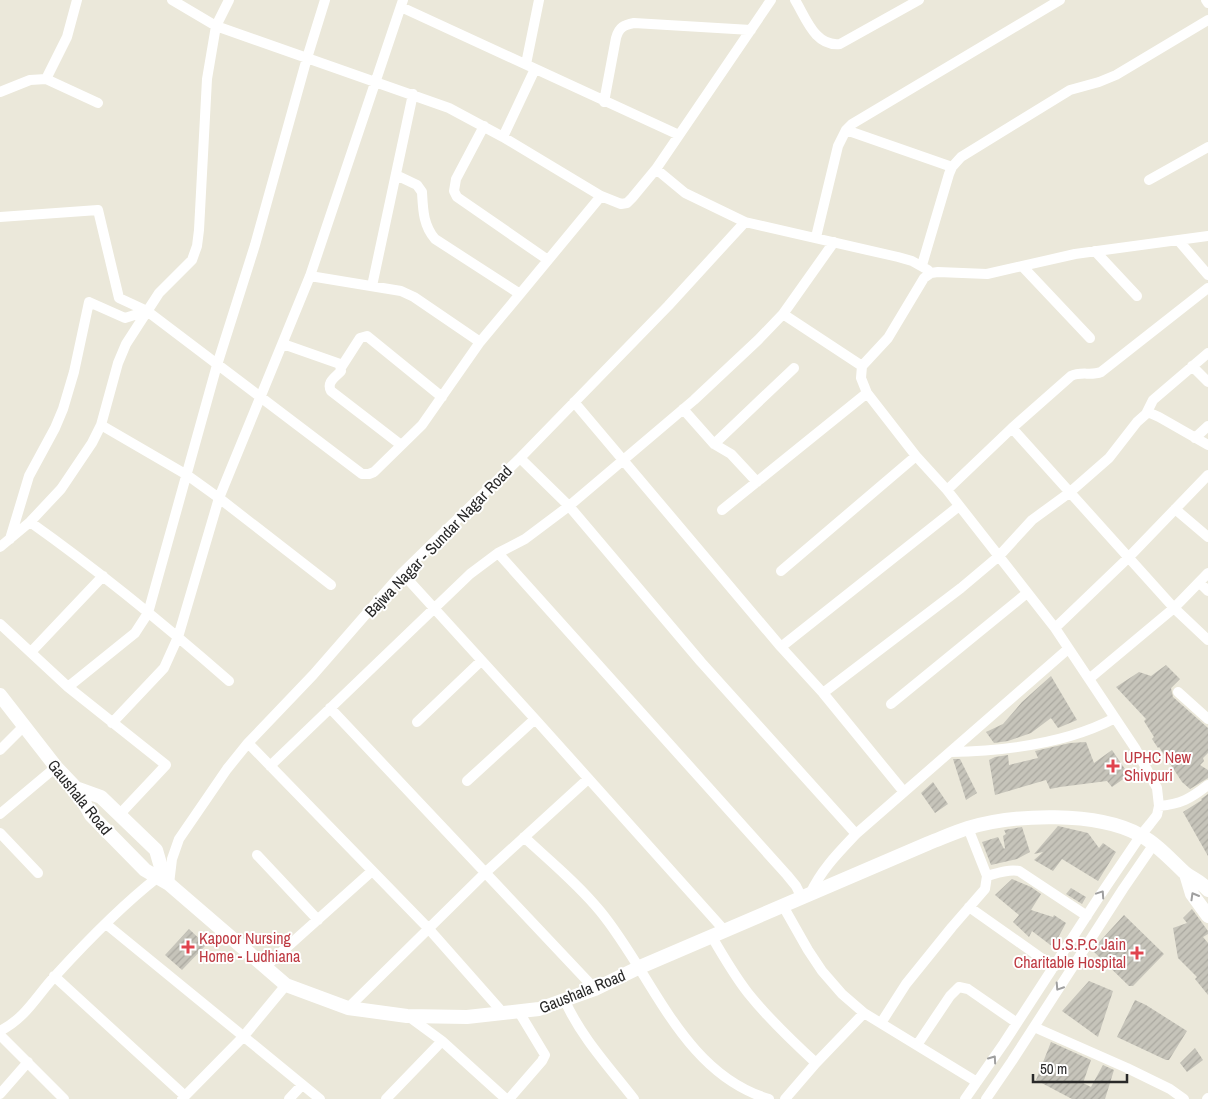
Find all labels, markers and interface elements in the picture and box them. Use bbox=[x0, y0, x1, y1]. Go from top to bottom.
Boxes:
street label: Bajwa Nagar - Sundar Nagar Road bbox=[359, 460, 517, 622]
place label: UPHC New Shivpuri bbox=[1124, 746, 1192, 786]
street label: Gaushala Road bbox=[43, 755, 117, 839]
marker: UPHC New Shivpuri bbox=[1106, 759, 1120, 773]
one-way arrow bbox=[1095, 890, 1104, 900]
one-way arrow bbox=[1191, 893, 1201, 902]
place label: Kapoor Nursing Home - Ludhiana bbox=[199, 927, 301, 967]
place label: U.S.P.C Jain Charitable Hospital bbox=[1014, 933, 1126, 973]
marker: Kapoor Nursing Home - Ludhiana bbox=[181, 940, 195, 954]
marker: U.S.P.C Jain Charitable Hospital bbox=[1130, 946, 1144, 960]
street label: Gaushala Road bbox=[536, 964, 628, 1018]
one-way arrow bbox=[1056, 981, 1065, 990]
scale bar bbox=[1033, 1052, 1127, 1084]
one-way arrow bbox=[987, 1055, 996, 1065]
text: 50 m bbox=[1040, 1058, 1067, 1079]

